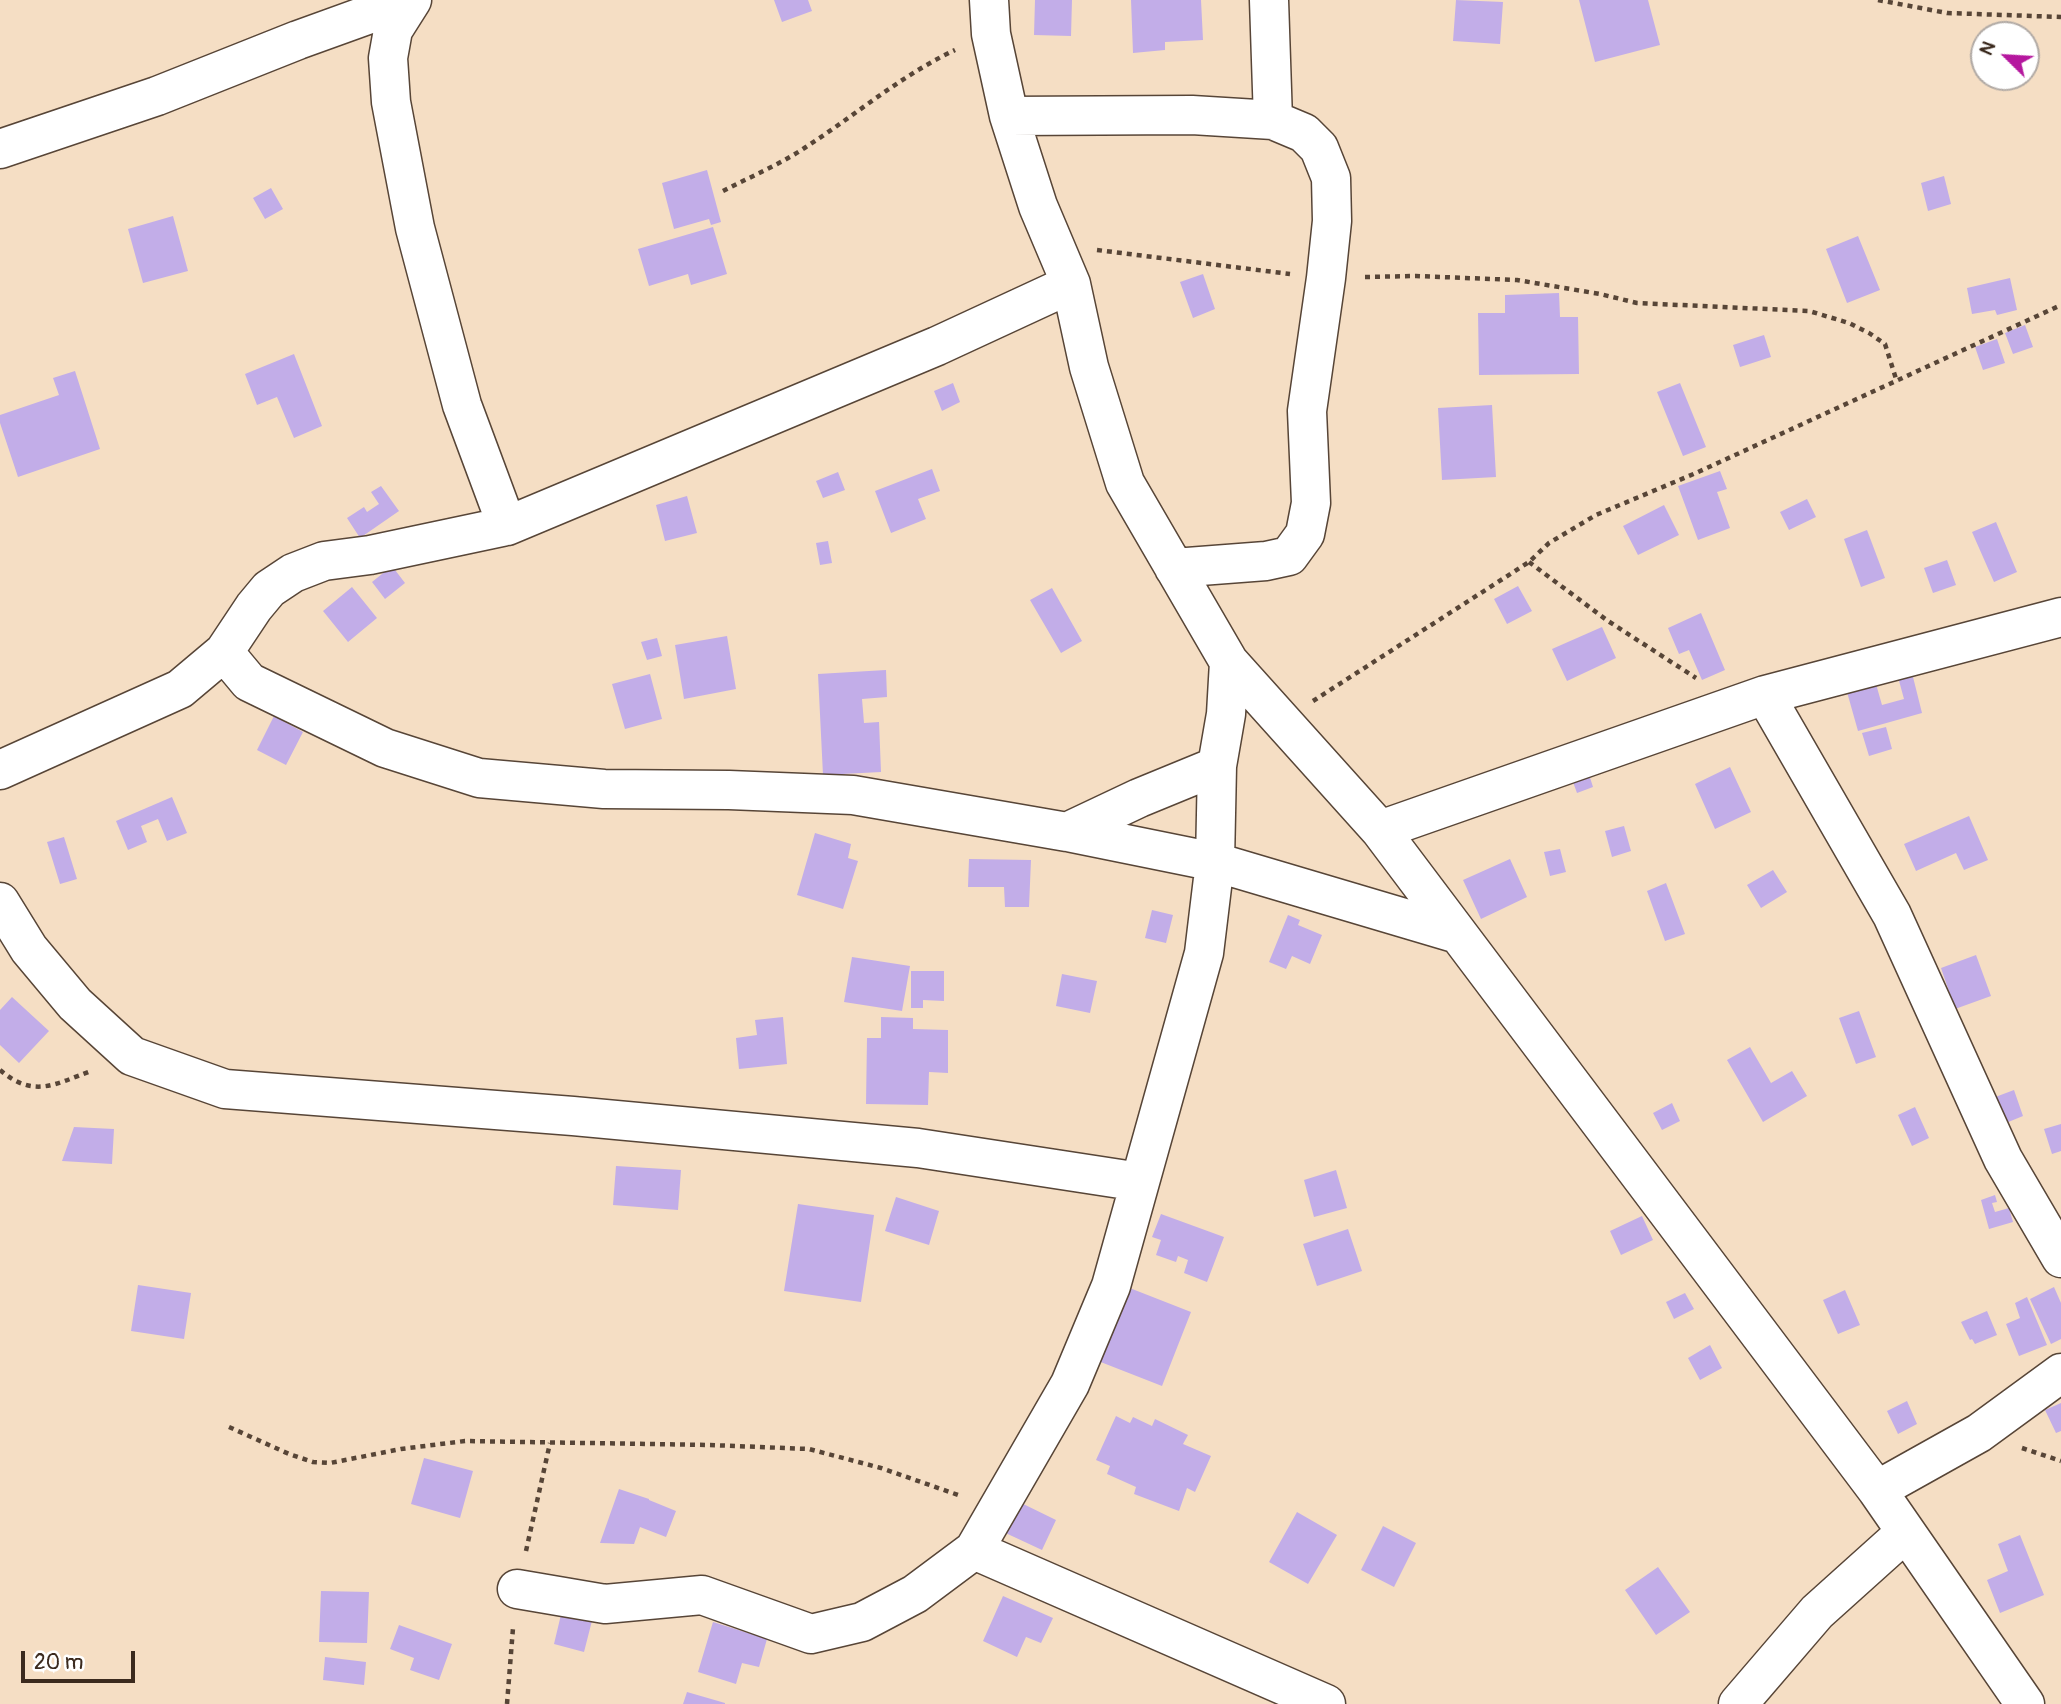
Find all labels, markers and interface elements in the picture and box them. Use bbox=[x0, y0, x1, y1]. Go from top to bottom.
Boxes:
north arrow bbox=[1970, 21, 2040, 91]
text: N bbox=[1974, 38, 2001, 59]
scale bar bbox=[24, 1638, 138, 1682]
text: 20 m bbox=[34, 1649, 83, 1676]

